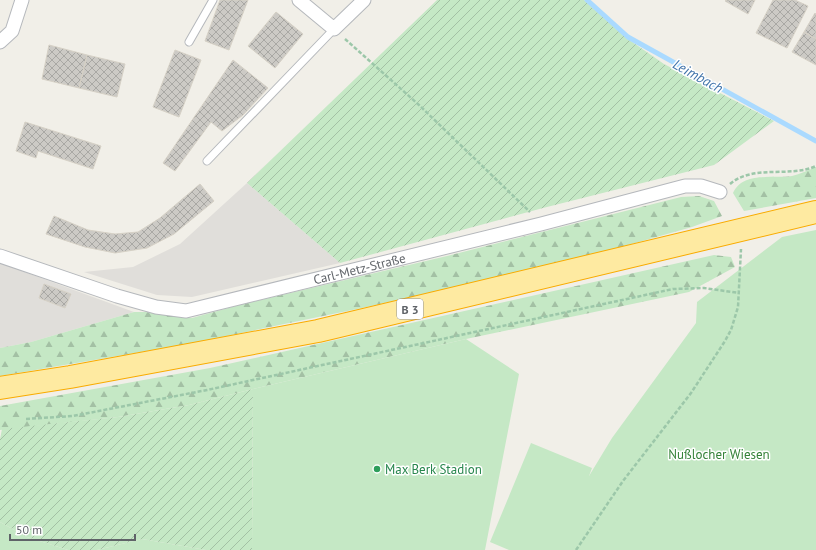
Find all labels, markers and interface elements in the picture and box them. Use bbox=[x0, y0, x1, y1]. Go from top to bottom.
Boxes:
water label: Leimbach bbox=[670, 55, 726, 97]
street label: Carl-Metz-Straße bbox=[312, 249, 407, 288]
road number: B 3 bbox=[397, 299, 423, 319]
park label: Nußlocher Wiesen bbox=[668, 446, 770, 463]
place label: Max Berk Stadion bbox=[385, 461, 482, 478]
marker: Max Berk Stadion bbox=[372, 464, 382, 474]
scale bar bbox=[10, 516, 135, 542]
text: 50 m bbox=[16, 522, 42, 537]

